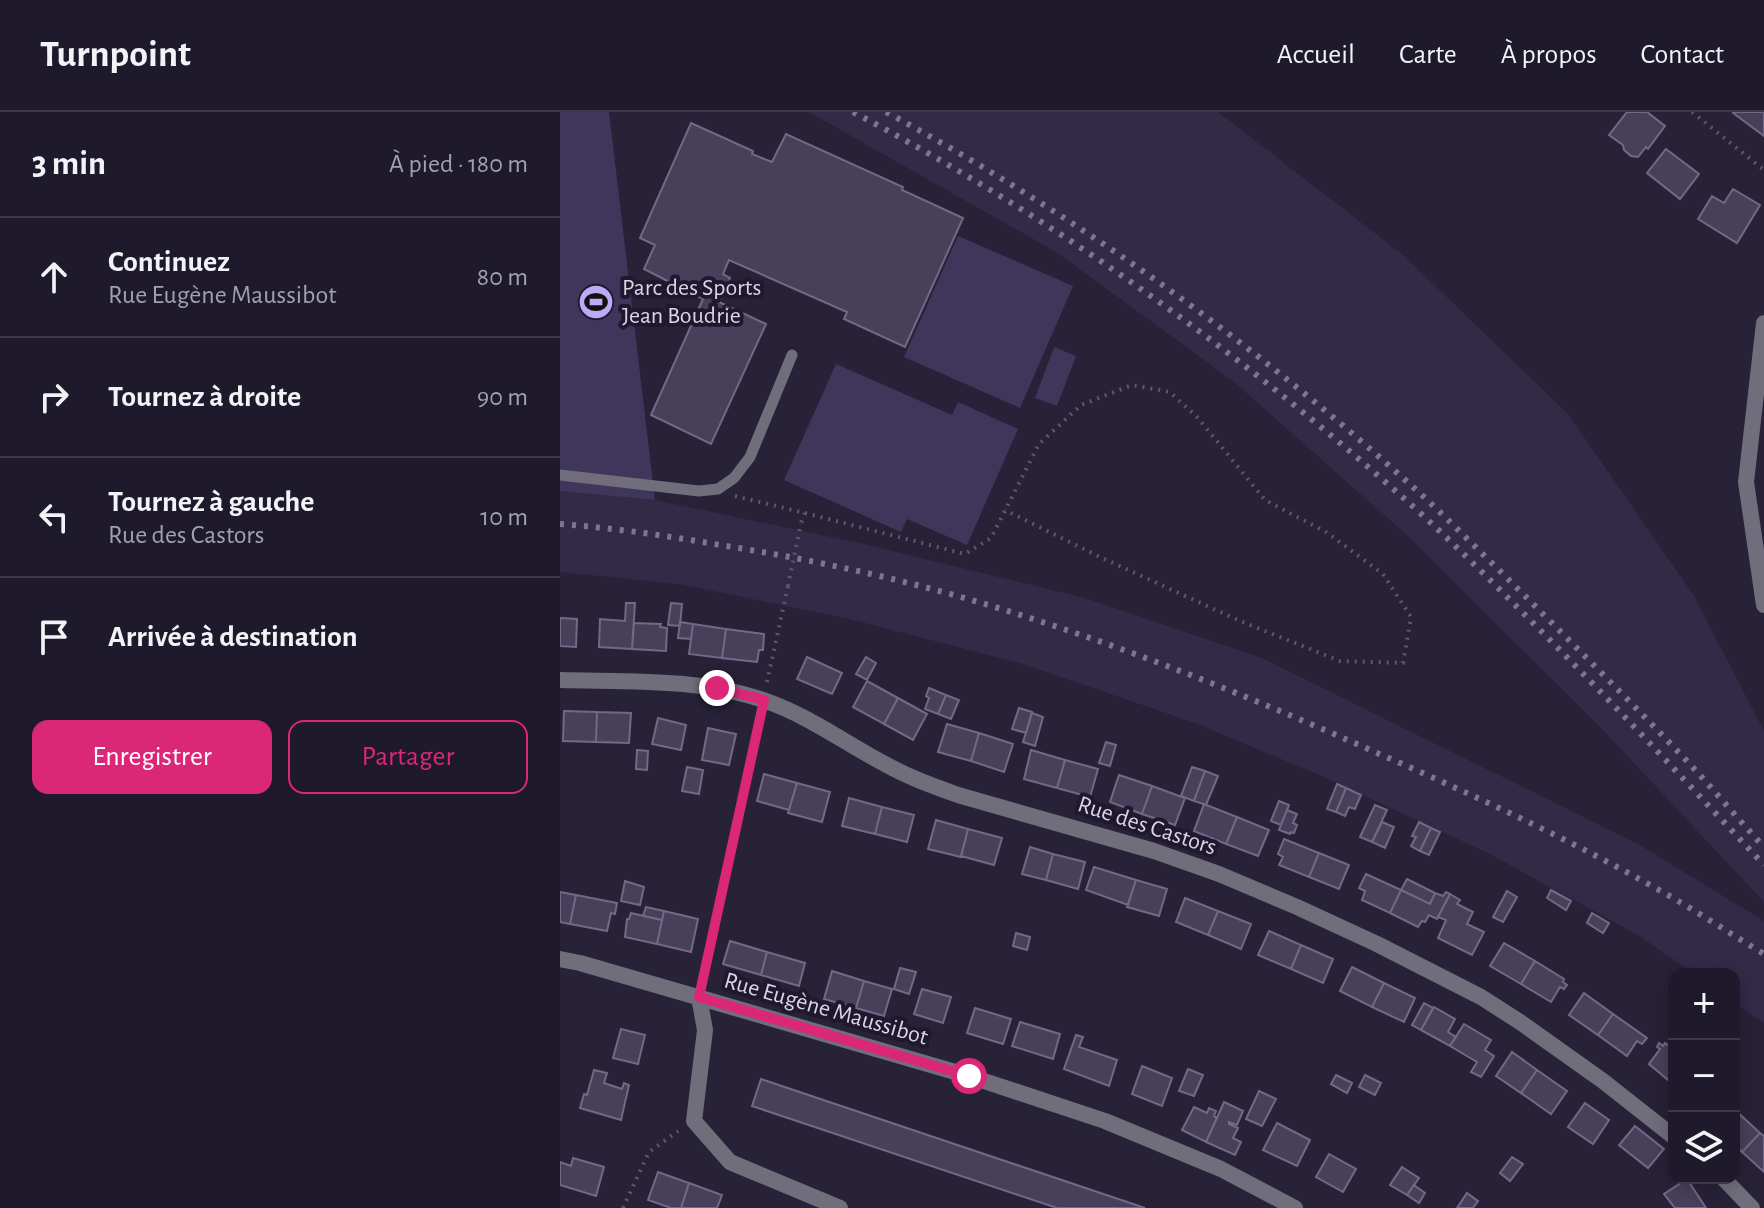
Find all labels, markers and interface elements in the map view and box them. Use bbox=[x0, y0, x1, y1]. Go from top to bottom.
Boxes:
text: Turnpoint bbox=[40, 36, 191, 74]
text: Accueil bbox=[1277, 41, 1355, 69]
text: Carte bbox=[1399, 41, 1457, 69]
text: À propos bbox=[1501, 41, 1597, 69]
text: Contact bbox=[1641, 41, 1724, 69]
text: 3 min bbox=[32, 147, 106, 181]
text: À pied · 180 m bbox=[389, 151, 528, 177]
text: Continuez bbox=[108, 247, 230, 277]
icon: ahead bbox=[32, 255, 76, 299]
text: 80 m bbox=[477, 264, 528, 290]
place label: Parc des Sports Jean Boudrie bbox=[622, 276, 761, 328]
text: Rue Eugène Maussibot bbox=[108, 282, 337, 308]
sports icon: Parc des Sports Jean Boudrie bbox=[577, 283, 615, 321]
icon: right bbox=[32, 375, 76, 419]
text: Tournez à droite bbox=[108, 382, 301, 412]
text: 90 m bbox=[477, 384, 528, 410]
text: Tournez à gauche bbox=[108, 487, 315, 517]
icon: left bbox=[32, 495, 76, 539]
text: 10 m bbox=[480, 504, 528, 530]
text: Rue des Castors bbox=[108, 522, 264, 548]
icon: arrive bbox=[32, 615, 76, 659]
text: Arrivée à destination bbox=[108, 622, 358, 652]
route end bbox=[699, 670, 735, 706]
button: Enregistrer bbox=[32, 720, 272, 794]
button: Partager bbox=[288, 720, 528, 794]
street label: Rue des Castors bbox=[1075, 792, 1219, 860]
street label: Rue Eugène Maussibot bbox=[721, 968, 931, 1050]
map controls bbox=[1668, 968, 1740, 1184]
button: + bbox=[1668, 968, 1740, 1040]
button: − bbox=[1668, 1040, 1740, 1112]
route start bbox=[951, 1058, 987, 1094]
button: layers bbox=[1668, 1112, 1740, 1184]

